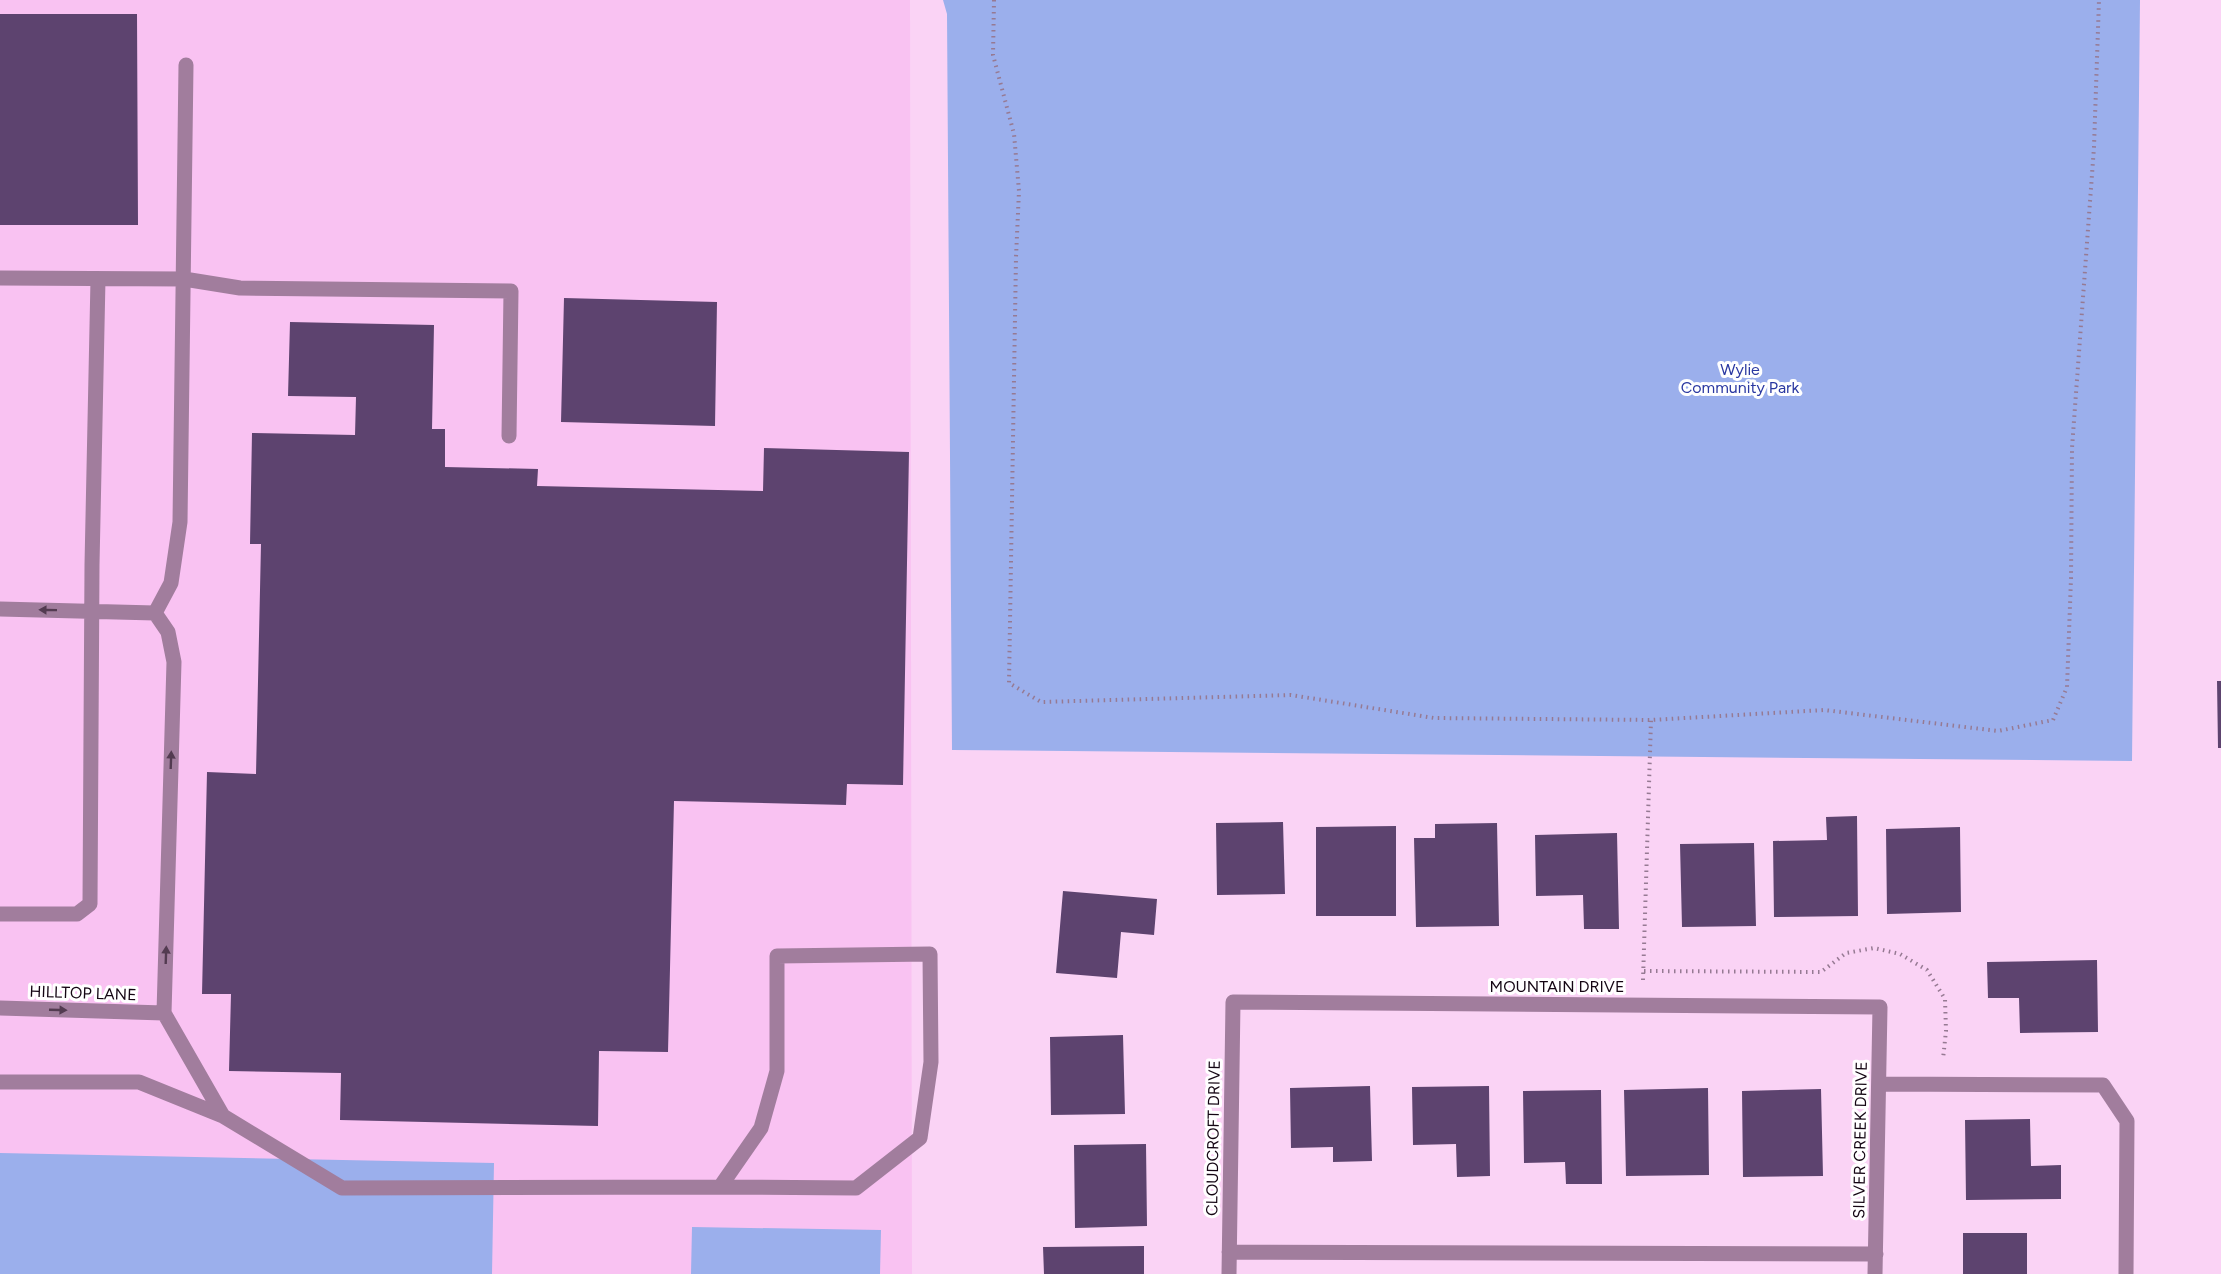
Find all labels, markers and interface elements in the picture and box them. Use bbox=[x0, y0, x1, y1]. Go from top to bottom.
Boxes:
park label: Wylie Community Park bbox=[1681, 360, 1799, 397]
one-way arrow bbox=[39, 605, 58, 615]
one-way arrow bbox=[166, 750, 176, 769]
one-way arrow bbox=[161, 945, 170, 964]
street label: MOUNTAIN DRIVE bbox=[1490, 977, 1624, 996]
street label: HILLTOP LANE bbox=[29, 982, 137, 1004]
one-way arrow bbox=[49, 1005, 68, 1014]
street label: CLOUDCROFT DRIVE bbox=[1202, 1060, 1224, 1216]
street label: SILVER CREEK DRIVE bbox=[1849, 1061, 1871, 1219]

